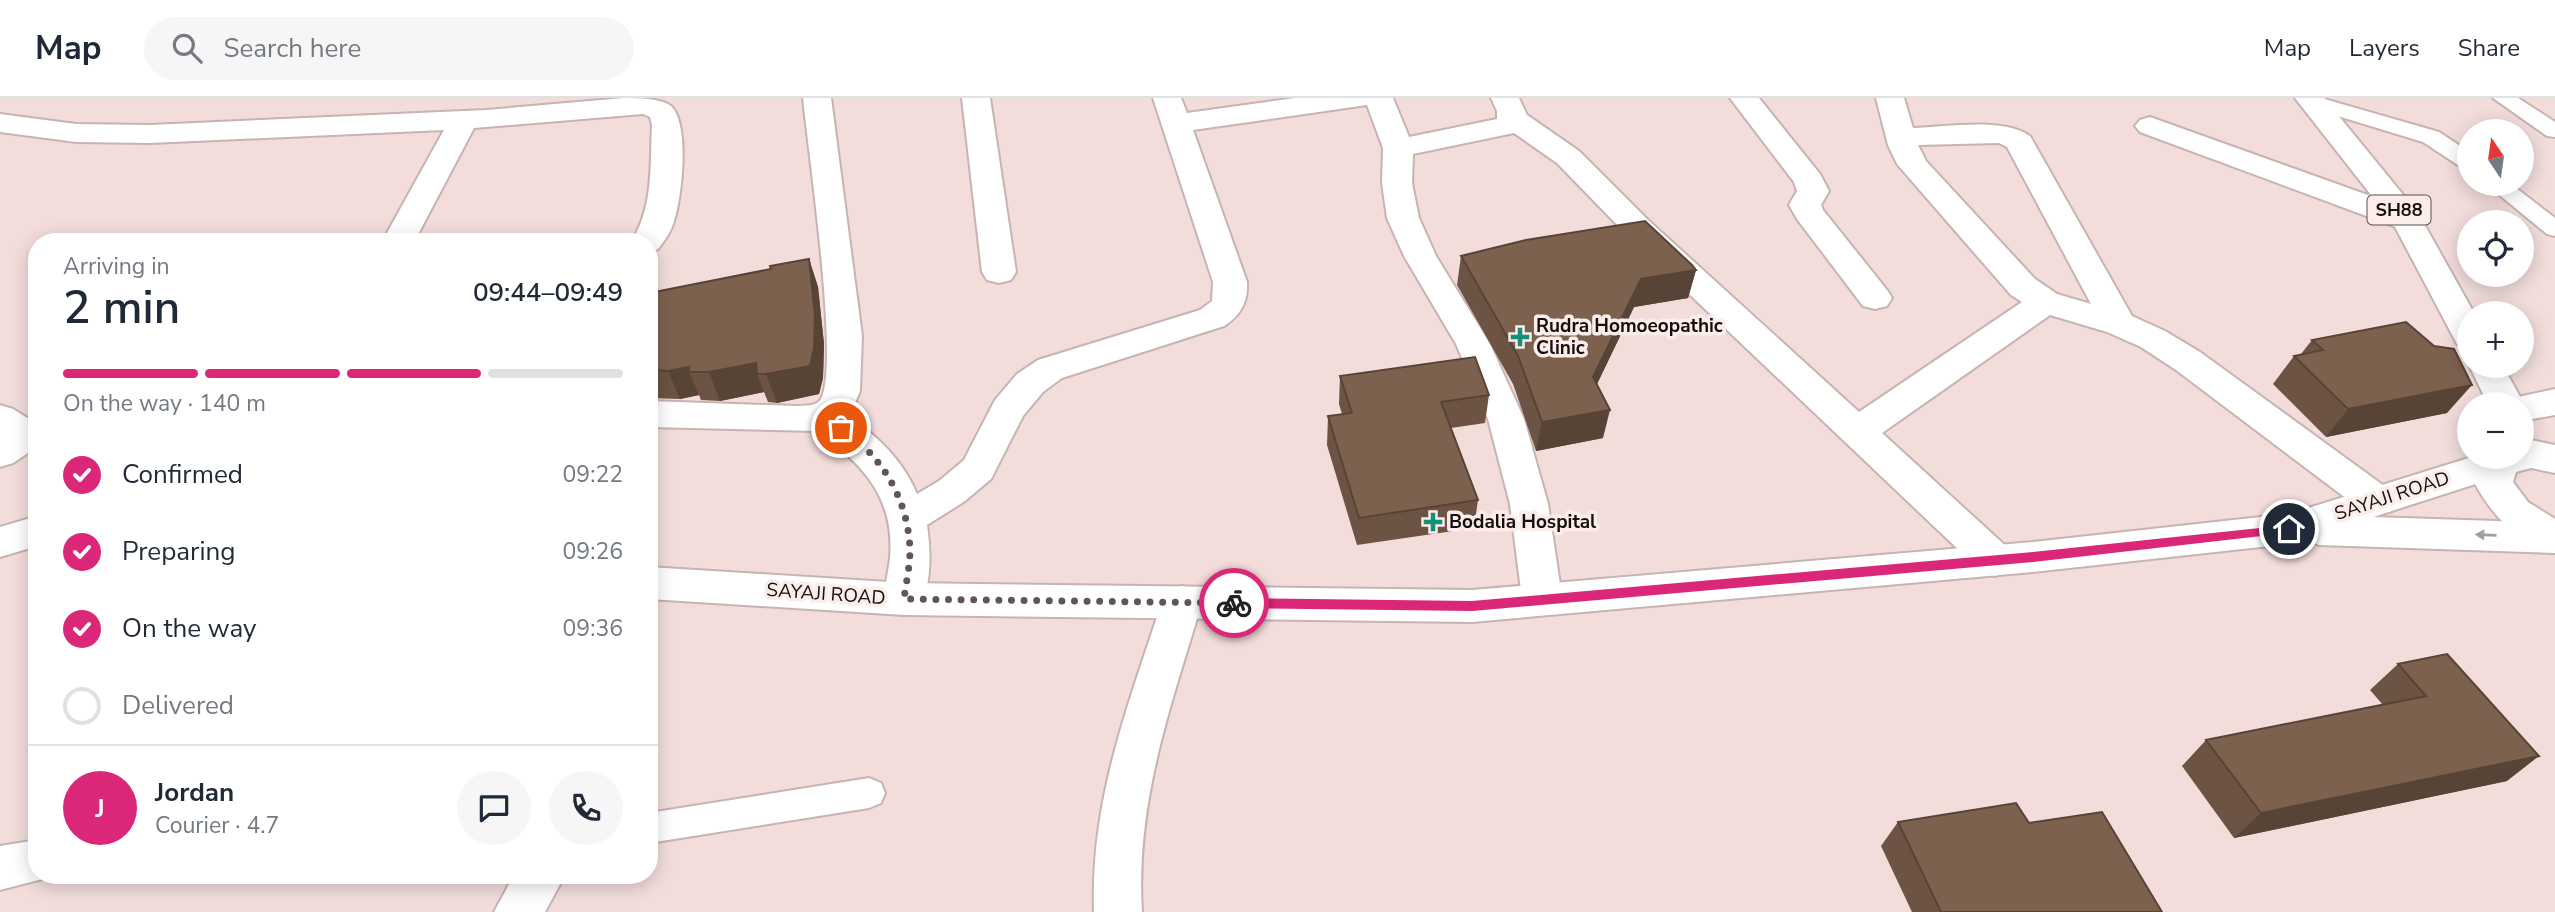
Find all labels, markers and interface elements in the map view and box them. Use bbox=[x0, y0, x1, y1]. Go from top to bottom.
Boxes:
search box bbox=[144, 17, 634, 80]
text: Map bbox=[35, 26, 102, 71]
icon: search bbox=[168, 29, 206, 67]
text: Search here bbox=[224, 31, 361, 66]
text: Map bbox=[2264, 32, 2311, 64]
text: Layers bbox=[2349, 32, 2420, 64]
text: Share bbox=[2458, 32, 2520, 64]
north arrow bbox=[2457, 119, 2534, 196]
map controls bbox=[2457, 119, 2534, 469]
road number: SH88 bbox=[2368, 196, 2430, 225]
button: locate bbox=[2457, 210, 2534, 287]
text: Arriving in bbox=[63, 251, 170, 282]
text: 09:44–09:49 bbox=[473, 275, 623, 310]
text: 2 min bbox=[63, 276, 180, 339]
button: + bbox=[2457, 301, 2534, 378]
place label: Rudra Homoeopathic Clinic bbox=[1536, 313, 1723, 361]
marker: Rudra Homoeopathic Clinic bbox=[1510, 327, 1530, 347]
text: On the way · 140 m bbox=[63, 388, 266, 419]
button: − bbox=[2457, 392, 2534, 469]
pin bbox=[811, 398, 871, 458]
icon: bag bbox=[822, 409, 860, 447]
icon: check bbox=[63, 456, 101, 494]
text: Confirmed bbox=[122, 457, 243, 492]
text: 09:22 bbox=[563, 459, 623, 490]
street label: SAYAJI ROAD bbox=[2331, 465, 2453, 527]
pin bbox=[2259, 499, 2319, 559]
place label: Bodalia Hospital bbox=[1449, 509, 1596, 535]
icon: home bbox=[2270, 510, 2308, 548]
marker: Bodalia Hospital bbox=[1423, 512, 1443, 532]
one-way arrow bbox=[2475, 530, 2497, 541]
icon: check bbox=[63, 533, 101, 571]
text: Preparing bbox=[122, 534, 235, 569]
text: 09:26 bbox=[563, 536, 623, 567]
courier bbox=[1199, 568, 1269, 638]
street label: SAYAJI ROAD bbox=[766, 577, 886, 611]
icon: bike bbox=[1215, 584, 1253, 622]
icon: check bbox=[63, 610, 101, 648]
text: On the way bbox=[122, 611, 256, 646]
text: 09:36 bbox=[563, 613, 623, 644]
text: Delivered bbox=[122, 688, 234, 723]
button: chat bbox=[457, 771, 531, 845]
button: phone bbox=[549, 771, 623, 845]
text: Jordan bbox=[155, 775, 234, 810]
text: J bbox=[95, 791, 105, 826]
text: Courier · 4.7 bbox=[155, 810, 279, 841]

